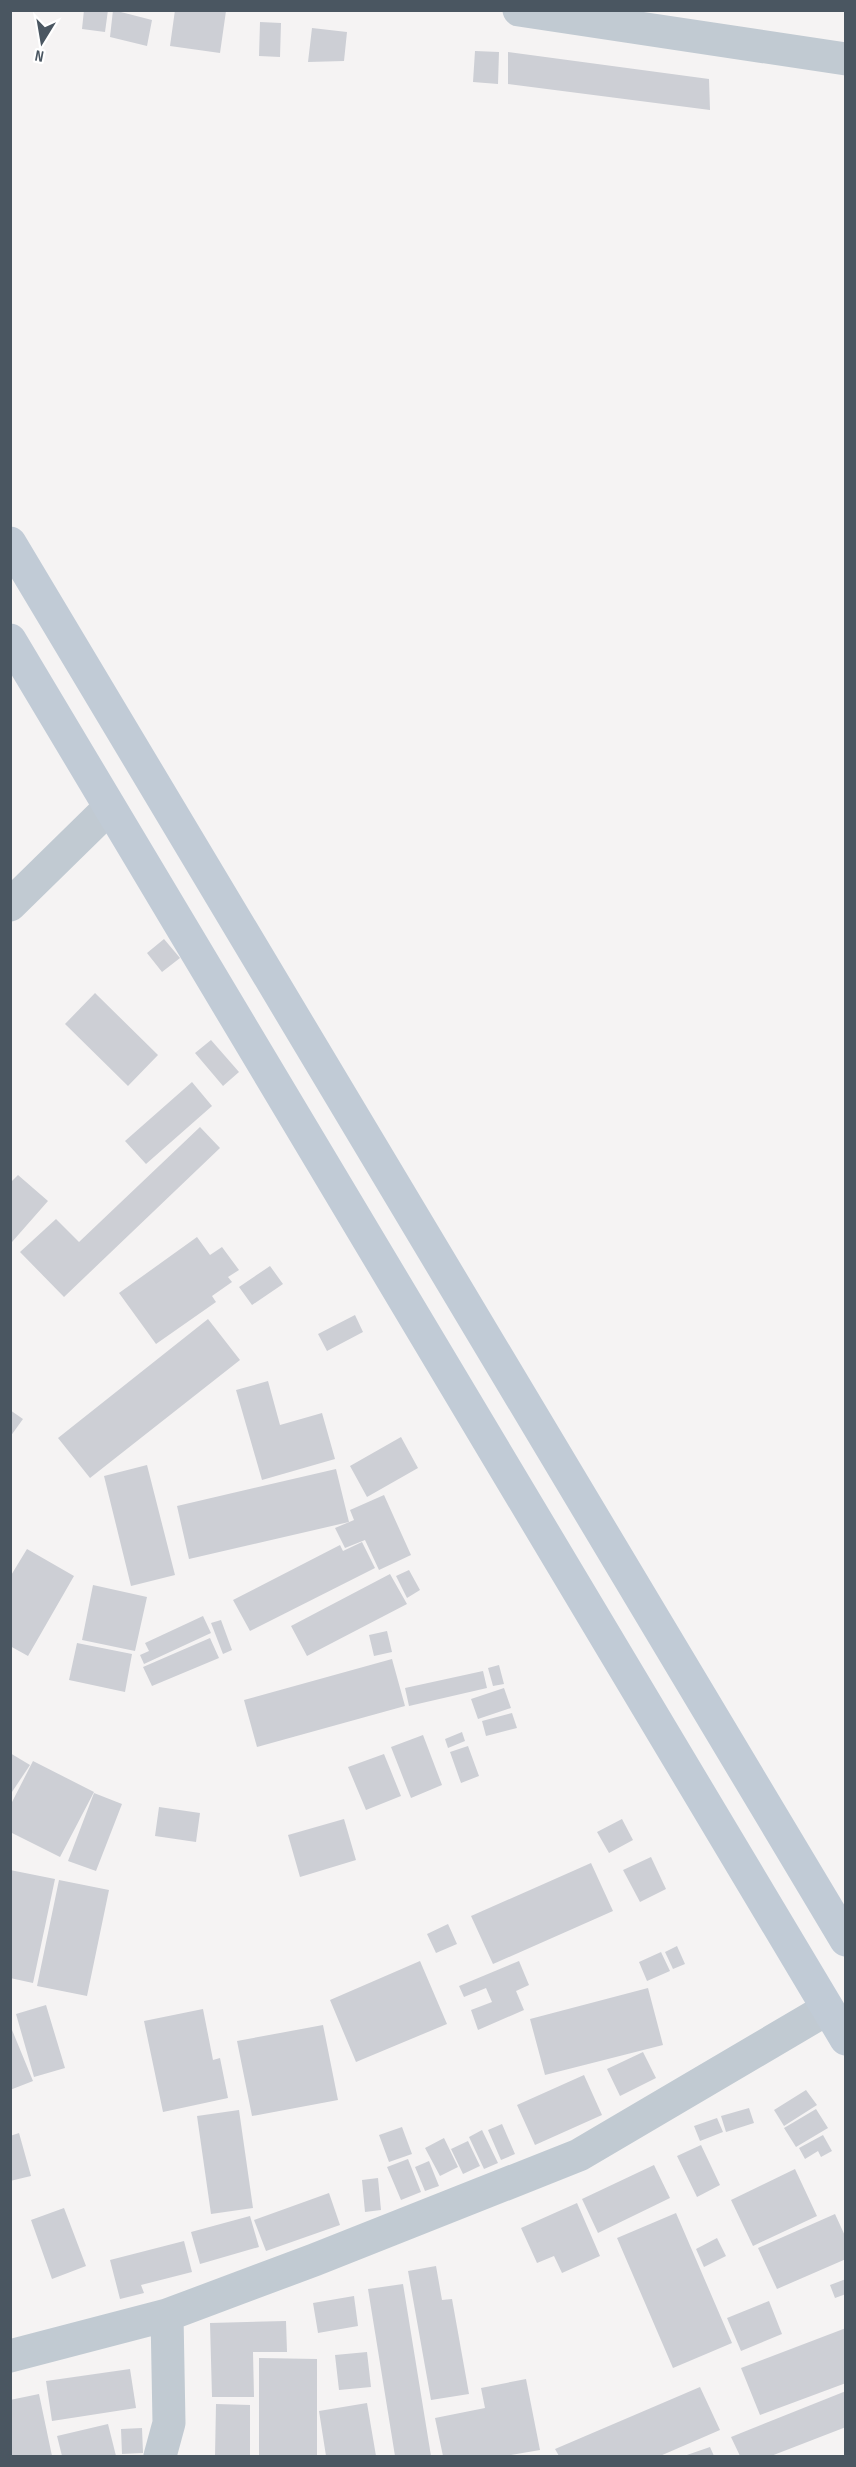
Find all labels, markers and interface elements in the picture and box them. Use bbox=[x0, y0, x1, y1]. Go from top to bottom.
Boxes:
north arrow bbox=[12, 12, 72, 72]
text: N bbox=[33, 45, 45, 65]

